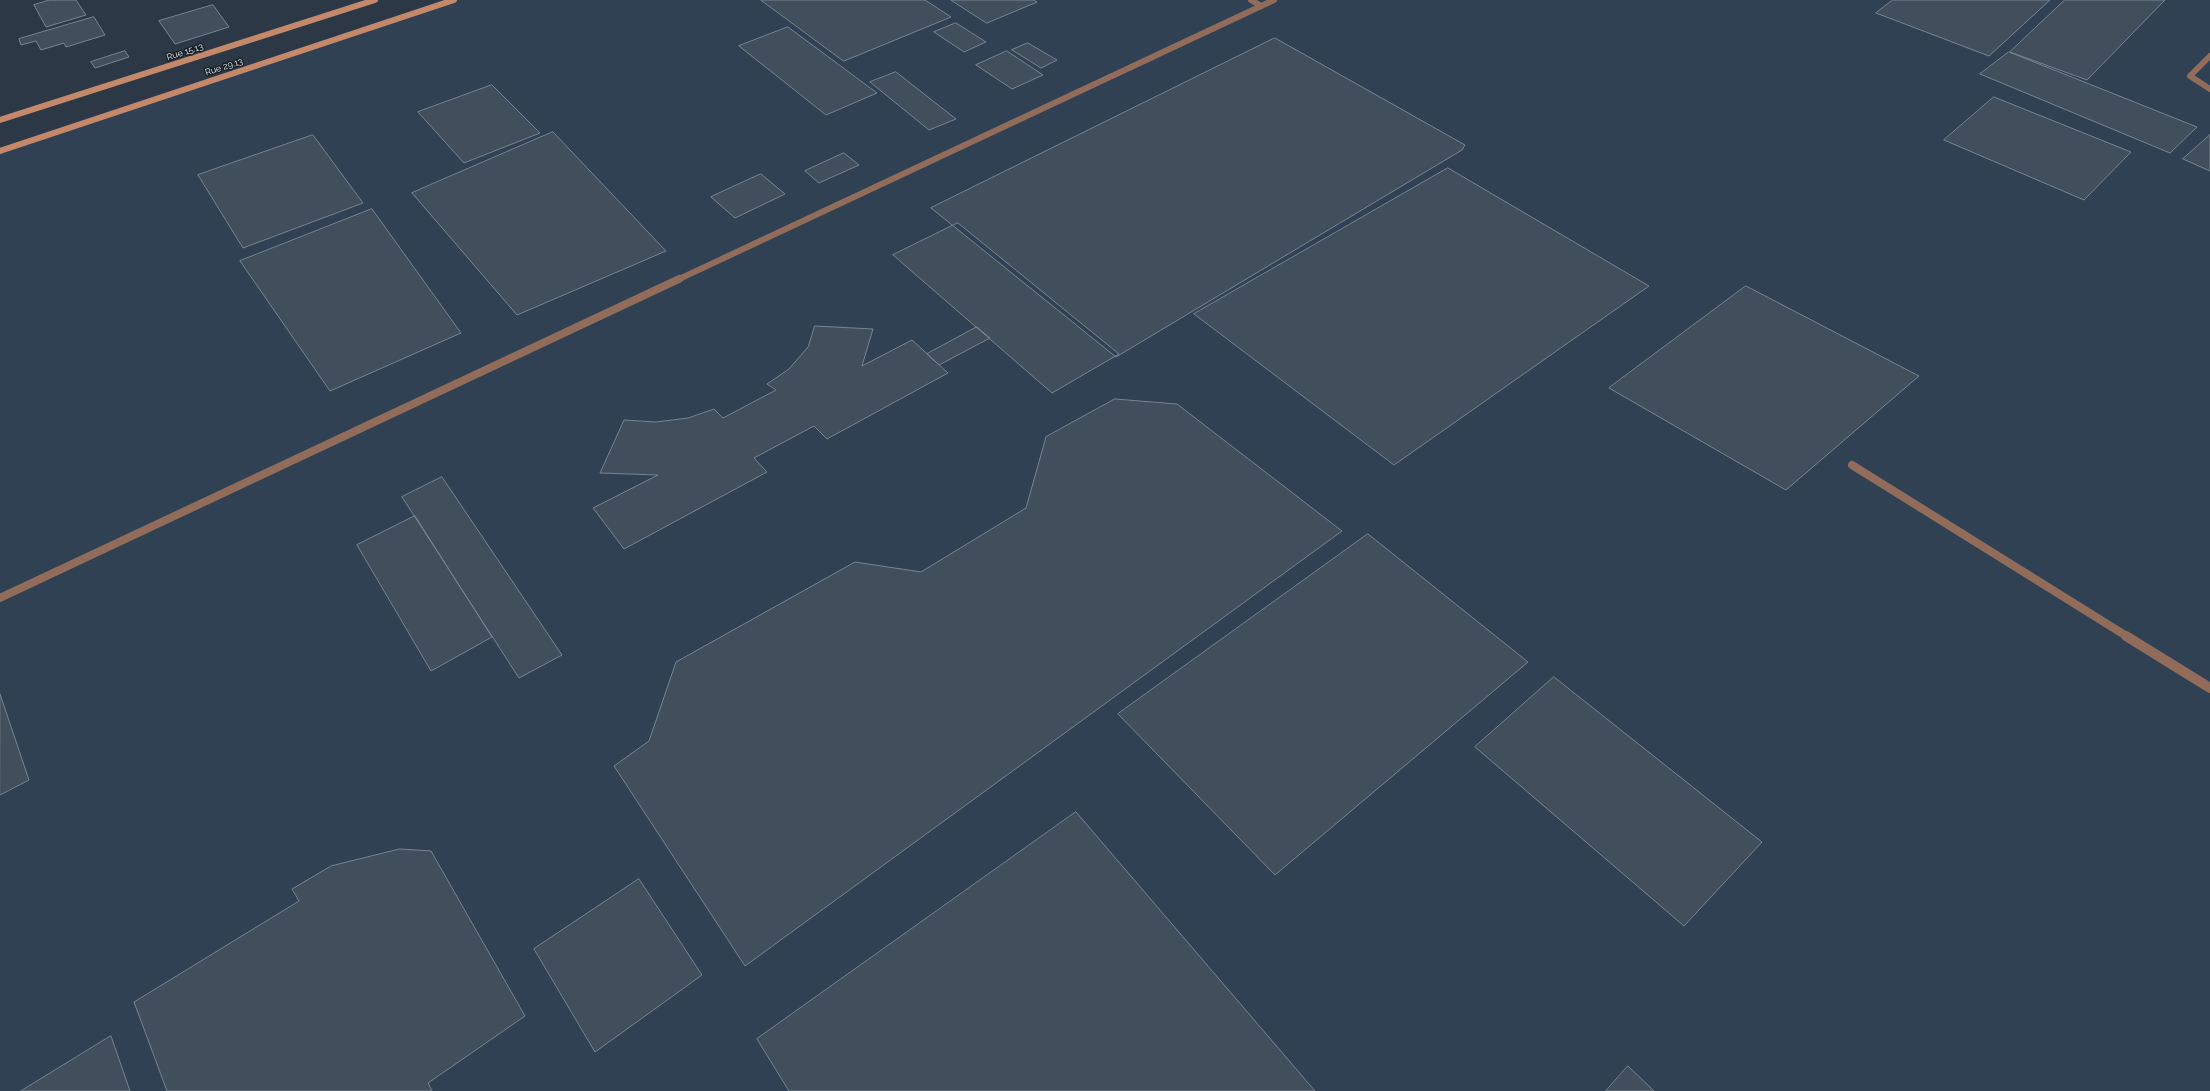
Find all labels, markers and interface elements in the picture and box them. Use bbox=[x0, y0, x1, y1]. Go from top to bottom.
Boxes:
street label: Rue 15.13 bbox=[165, 41, 205, 63]
street label: Rue 29.13 bbox=[204, 56, 244, 78]

